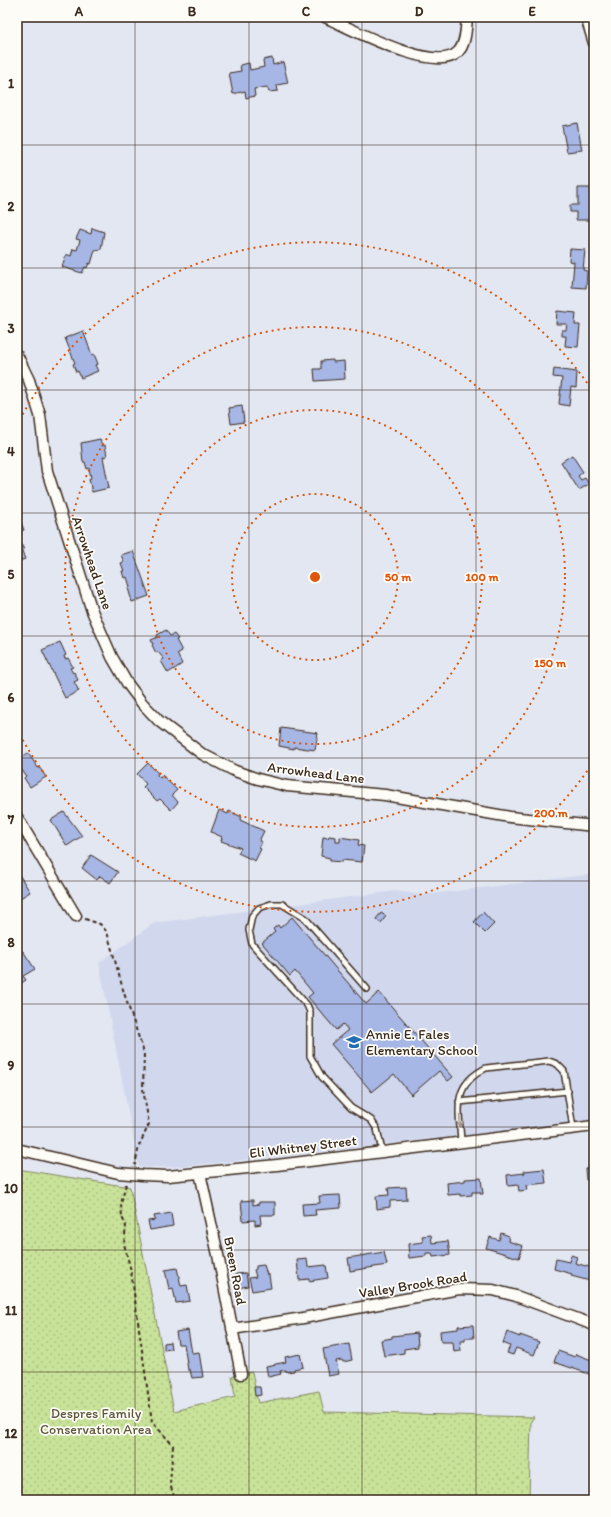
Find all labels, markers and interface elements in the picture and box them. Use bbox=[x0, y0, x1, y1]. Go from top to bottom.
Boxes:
text: A bbox=[74, 4, 84, 19]
text: B bbox=[188, 4, 197, 19]
text: C bbox=[302, 4, 311, 19]
text: D bbox=[415, 4, 424, 19]
text: E bbox=[528, 4, 536, 19]
text: 1 bbox=[8, 76, 14, 91]
text: 2 bbox=[8, 199, 15, 214]
text: 3 bbox=[7, 321, 15, 336]
text: 4 bbox=[7, 444, 15, 459]
street label: Arrowhead Lane bbox=[68, 514, 116, 612]
text: 5 bbox=[8, 567, 15, 582]
centre of rings bbox=[308, 570, 322, 584]
text: 50 m bbox=[385, 570, 412, 584]
text: 100 m bbox=[465, 570, 499, 584]
text: 150 m bbox=[534, 656, 567, 670]
text: 6 bbox=[8, 690, 15, 705]
street label: Arrowhead Lane bbox=[267, 759, 366, 787]
text: 200 m bbox=[534, 806, 569, 820]
text: 7 bbox=[7, 812, 15, 827]
text: 8 bbox=[7, 935, 15, 950]
place label: Annie E. Fales Elementary School bbox=[366, 1026, 478, 1059]
school or university icon: Annie E. Fales Elementary School bbox=[345, 1033, 363, 1051]
text: 9 bbox=[8, 1058, 15, 1073]
one-way arrow bbox=[456, 1114, 463, 1127]
street label: Eli Whitney Street bbox=[248, 1132, 358, 1162]
text: 10 bbox=[4, 1181, 18, 1196]
street label: Breen Road bbox=[220, 1235, 250, 1307]
street label: Valley Brook Road bbox=[358, 1268, 469, 1302]
text: 11 bbox=[5, 1303, 17, 1318]
park label: Despres Family Conservation Area bbox=[40, 1405, 153, 1438]
text: 12 bbox=[5, 1426, 18, 1441]

